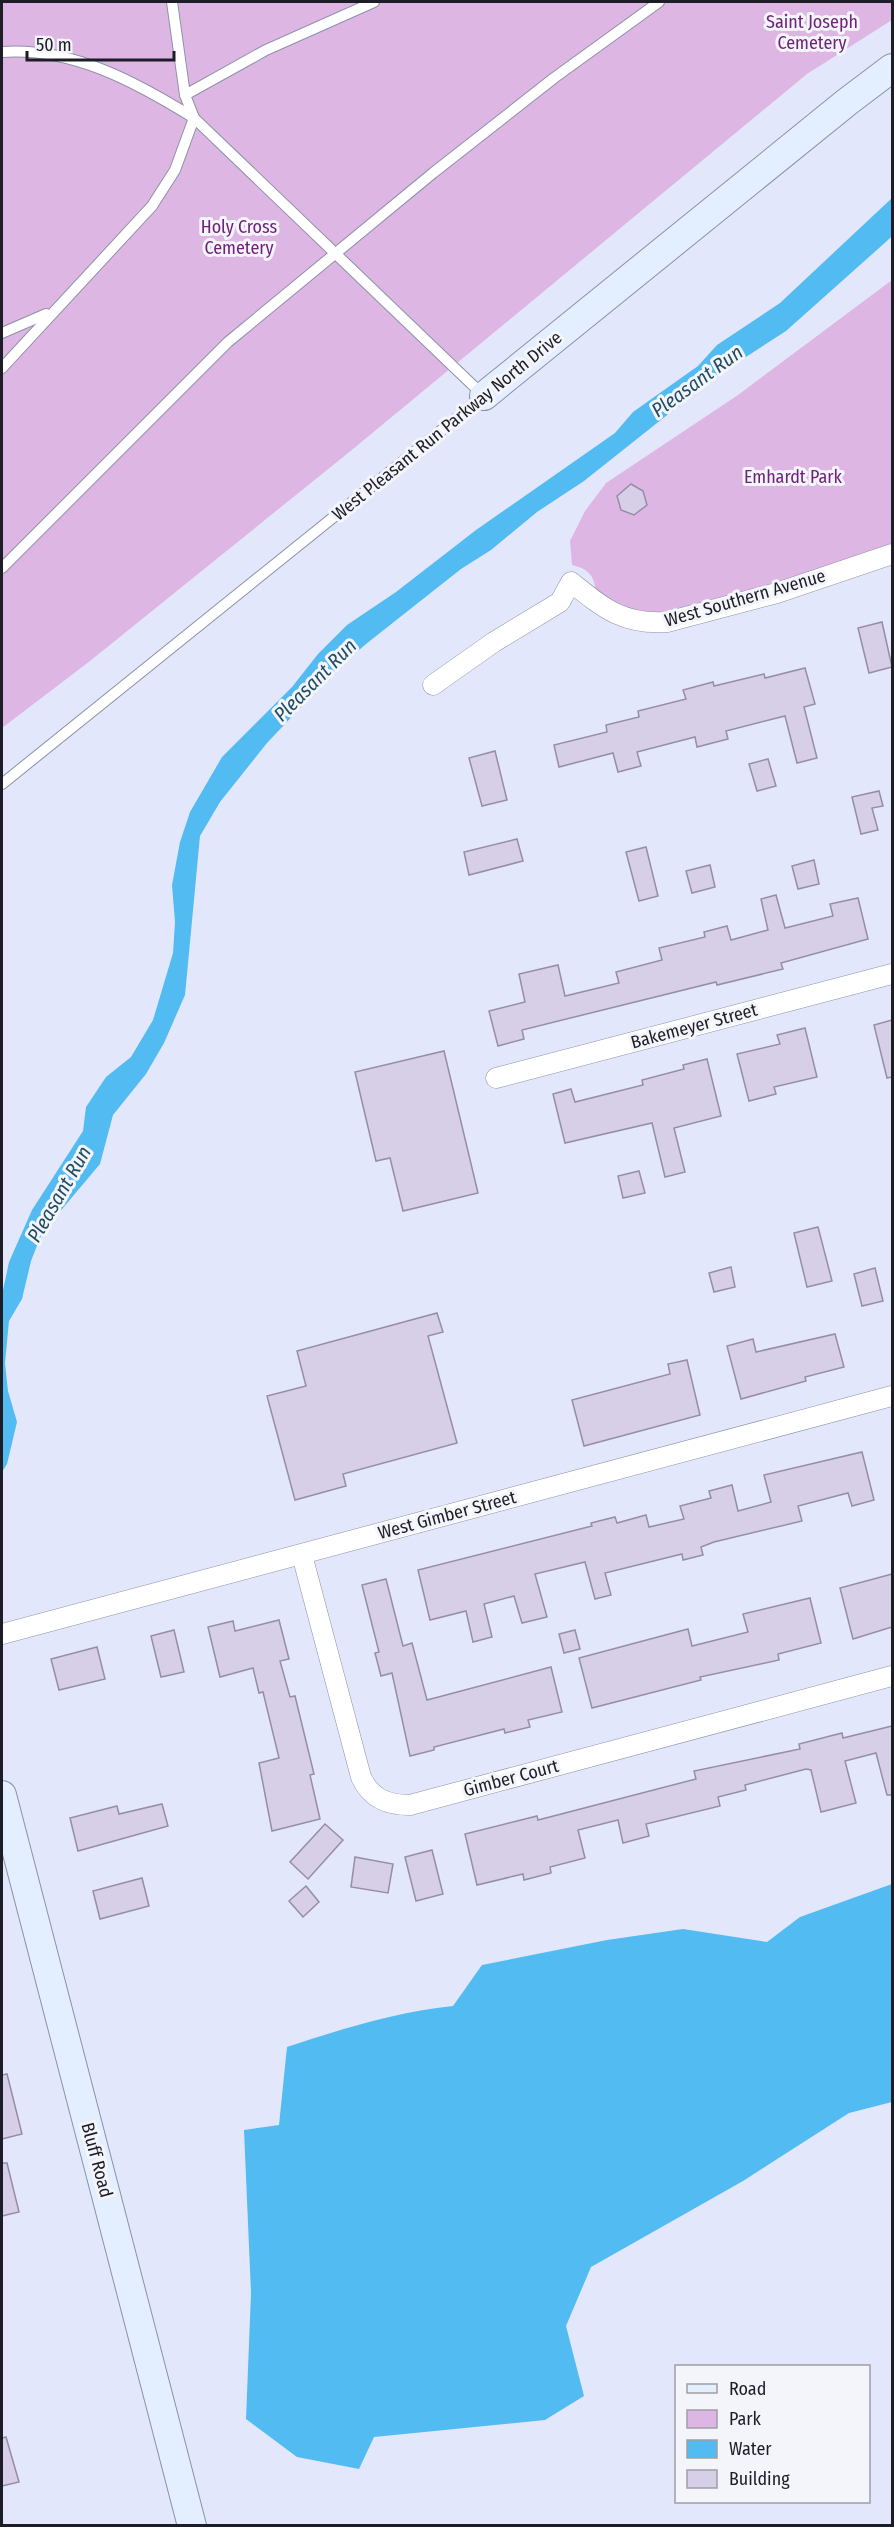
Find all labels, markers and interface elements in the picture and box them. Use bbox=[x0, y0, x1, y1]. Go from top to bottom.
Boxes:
park label: Saint Joseph Cemetery bbox=[766, 11, 858, 54]
scale bar bbox=[27, 24, 174, 62]
text: 50 m bbox=[36, 34, 72, 56]
park label: Holy Cross Cemetery bbox=[201, 216, 278, 259]
street label: West Pleasant Run Parkway North Drive bbox=[328, 326, 566, 525]
water label: Pleasant Run bbox=[647, 340, 747, 422]
park label: Emhardt Park bbox=[744, 466, 843, 488]
street label: West Southern Avenue bbox=[662, 564, 828, 631]
water label: Pleasant Run bbox=[269, 634, 361, 726]
street label: Bakemeyer Street bbox=[628, 999, 760, 1053]
water label: Pleasant Run bbox=[22, 1142, 96, 1246]
street label: West Gimber Street bbox=[376, 1486, 518, 1544]
street label: Gimber Court bbox=[461, 1755, 561, 1801]
street label: Bluff Road bbox=[76, 2120, 118, 2200]
legend bbox=[675, 2365, 870, 2503]
text: Road bbox=[729, 2378, 766, 2400]
text: Park bbox=[729, 2408, 762, 2430]
text: Water bbox=[729, 2438, 772, 2460]
text: Building bbox=[729, 2468, 790, 2490]

